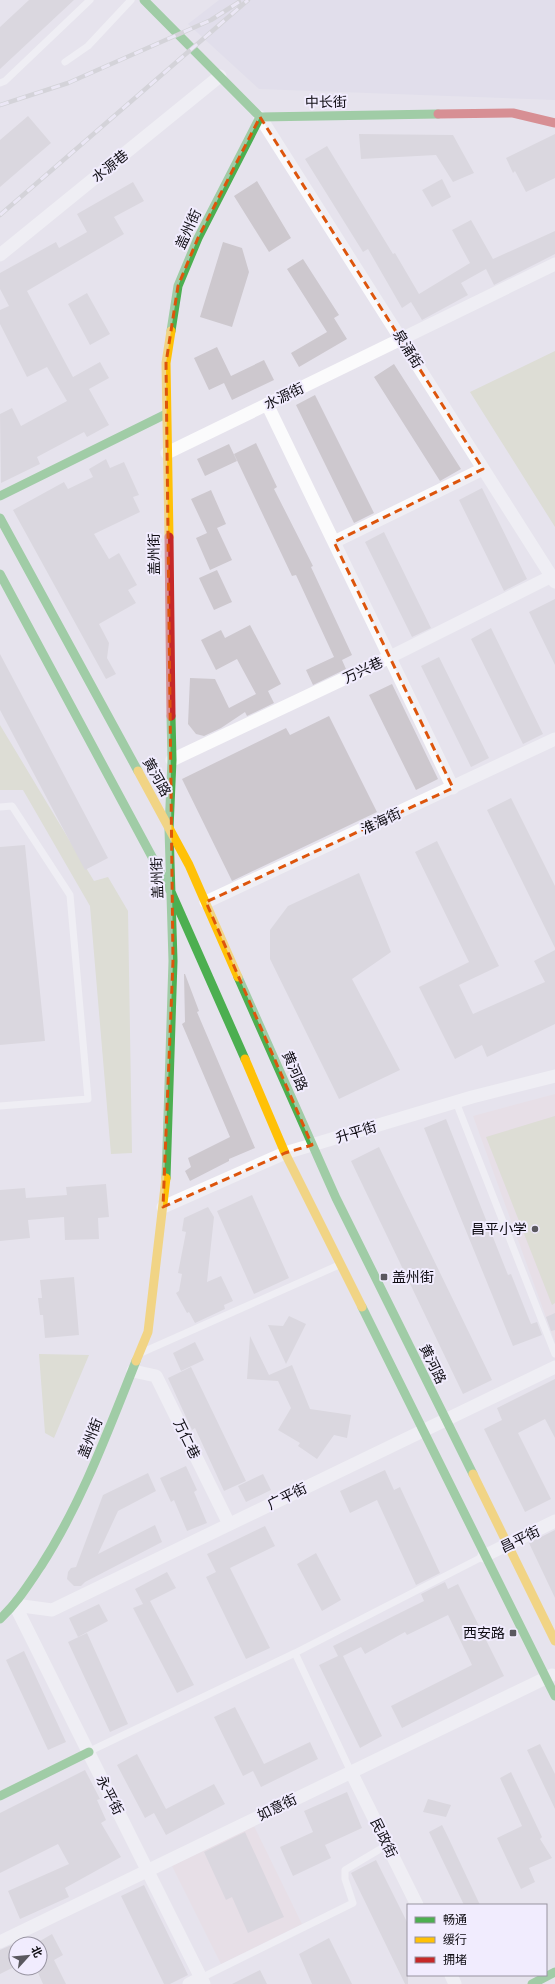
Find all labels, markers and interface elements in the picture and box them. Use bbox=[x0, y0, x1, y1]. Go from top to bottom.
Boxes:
street label: 中长街 bbox=[305, 91, 347, 112]
street label: 水源巷 bbox=[87, 144, 133, 187]
street label: 盖州街 bbox=[169, 205, 206, 252]
street label: 泉涌街 bbox=[388, 325, 428, 372]
street label: 水源街 bbox=[260, 377, 307, 414]
street label: 盖州街 bbox=[143, 533, 164, 575]
street label: 万兴巷 bbox=[339, 651, 386, 688]
street label: 黄河路 bbox=[138, 753, 177, 800]
street label: 淮海街 bbox=[357, 802, 404, 839]
street label: 盖州街 bbox=[145, 857, 168, 899]
street label: 黄河路 bbox=[277, 1047, 314, 1094]
street label: 升平街 bbox=[333, 1115, 379, 1148]
place label: 昌平小学 bbox=[471, 1218, 527, 1239]
marker: 昌平小学 bbox=[530, 1224, 540, 1234]
place label: 盖州街 bbox=[392, 1266, 434, 1287]
marker: 盖州街 bbox=[379, 1272, 389, 1282]
street label: 黄河路 bbox=[415, 1340, 452, 1387]
street label: 盖州街 bbox=[72, 1414, 107, 1461]
street label: 万仁巷 bbox=[169, 1415, 206, 1462]
street label: 广平街 bbox=[263, 1477, 310, 1514]
street label: 昌平街 bbox=[496, 1520, 543, 1557]
place label: 西安路 bbox=[463, 1622, 505, 1643]
marker: 西安路 bbox=[508, 1628, 518, 1638]
street label: 永平街 bbox=[92, 1771, 129, 1818]
street label: 如意街 bbox=[253, 1788, 300, 1825]
street label: 民政街 bbox=[366, 1814, 403, 1861]
legend bbox=[407, 1904, 547, 1976]
text: 畅通 bbox=[443, 1910, 467, 1929]
text: 缓行 bbox=[443, 1930, 467, 1949]
north arrow bbox=[8, 1936, 48, 1976]
text: 北 bbox=[27, 1943, 47, 1960]
text: 拥堵 bbox=[443, 1950, 467, 1969]

